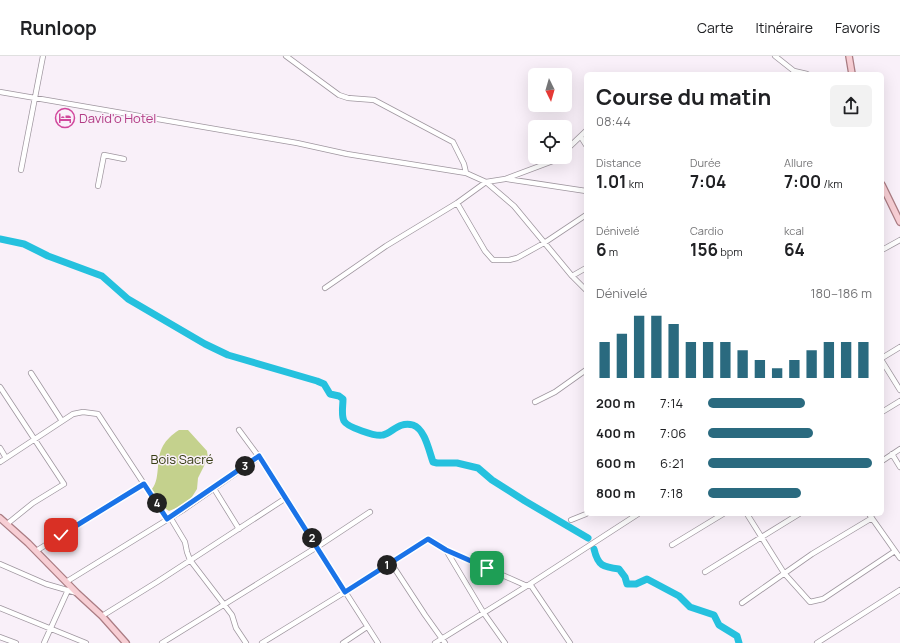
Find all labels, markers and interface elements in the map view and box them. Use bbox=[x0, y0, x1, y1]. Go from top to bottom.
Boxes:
text: Runloop bbox=[20, 15, 97, 41]
text: Carte bbox=[697, 18, 733, 37]
text: Itinéraire bbox=[755, 18, 813, 37]
text: Favoris bbox=[835, 18, 880, 37]
north arrow bbox=[528, 68, 572, 112]
map controls bbox=[528, 68, 572, 164]
text: Course du matin bbox=[596, 82, 771, 112]
button: share bbox=[830, 85, 872, 127]
hotel icon: David'o Hotel bbox=[54, 107, 76, 129]
place label: David'o Hotel bbox=[79, 109, 156, 127]
text: 08:44 bbox=[596, 112, 631, 130]
button: locate bbox=[528, 120, 572, 164]
text: Distance bbox=[596, 155, 641, 170]
text: Durée bbox=[690, 155, 721, 170]
text: Allure bbox=[784, 155, 813, 170]
text: 1.01 bbox=[596, 170, 627, 193]
text: 7:04 bbox=[690, 170, 726, 193]
text: 7:00 bbox=[784, 170, 821, 193]
text: km bbox=[627, 176, 644, 191]
text: /km bbox=[821, 176, 843, 191]
text: Dénivelé bbox=[596, 223, 640, 238]
text: Cardio bbox=[690, 223, 723, 238]
text: kcal bbox=[784, 223, 804, 238]
text: 6 bbox=[596, 238, 607, 261]
text: 156 bbox=[690, 238, 718, 261]
text: 64 bbox=[784, 238, 805, 261]
text: m bbox=[607, 244, 618, 259]
text: bpm bbox=[718, 244, 743, 259]
text: Dénivelé bbox=[596, 284, 647, 302]
text: 180–186 m bbox=[810, 284, 872, 302]
text: 200 m bbox=[596, 394, 635, 412]
text: 7:14 bbox=[660, 394, 683, 412]
text: 400 m bbox=[596, 424, 635, 442]
text: 7:06 bbox=[660, 424, 686, 442]
park label: Bois Sacré bbox=[151, 450, 214, 468]
text: 600 m bbox=[596, 454, 635, 472]
text: 6:21 bbox=[660, 454, 684, 472]
pin: 3 bbox=[235, 456, 255, 476]
text: 3 bbox=[242, 458, 248, 473]
text: 800 m bbox=[596, 484, 635, 502]
text: 7:18 bbox=[660, 484, 683, 502]
pin: 4 bbox=[147, 493, 167, 513]
text: 4 bbox=[154, 495, 160, 510]
pin bbox=[44, 518, 78, 552]
icon: check bbox=[50, 524, 72, 546]
pin: 2 bbox=[302, 528, 322, 548]
text: 2 bbox=[309, 530, 315, 545]
pin bbox=[470, 551, 504, 585]
pin: 1 bbox=[377, 555, 397, 575]
text: 1 bbox=[385, 557, 389, 572]
icon: arrive bbox=[476, 557, 498, 579]

